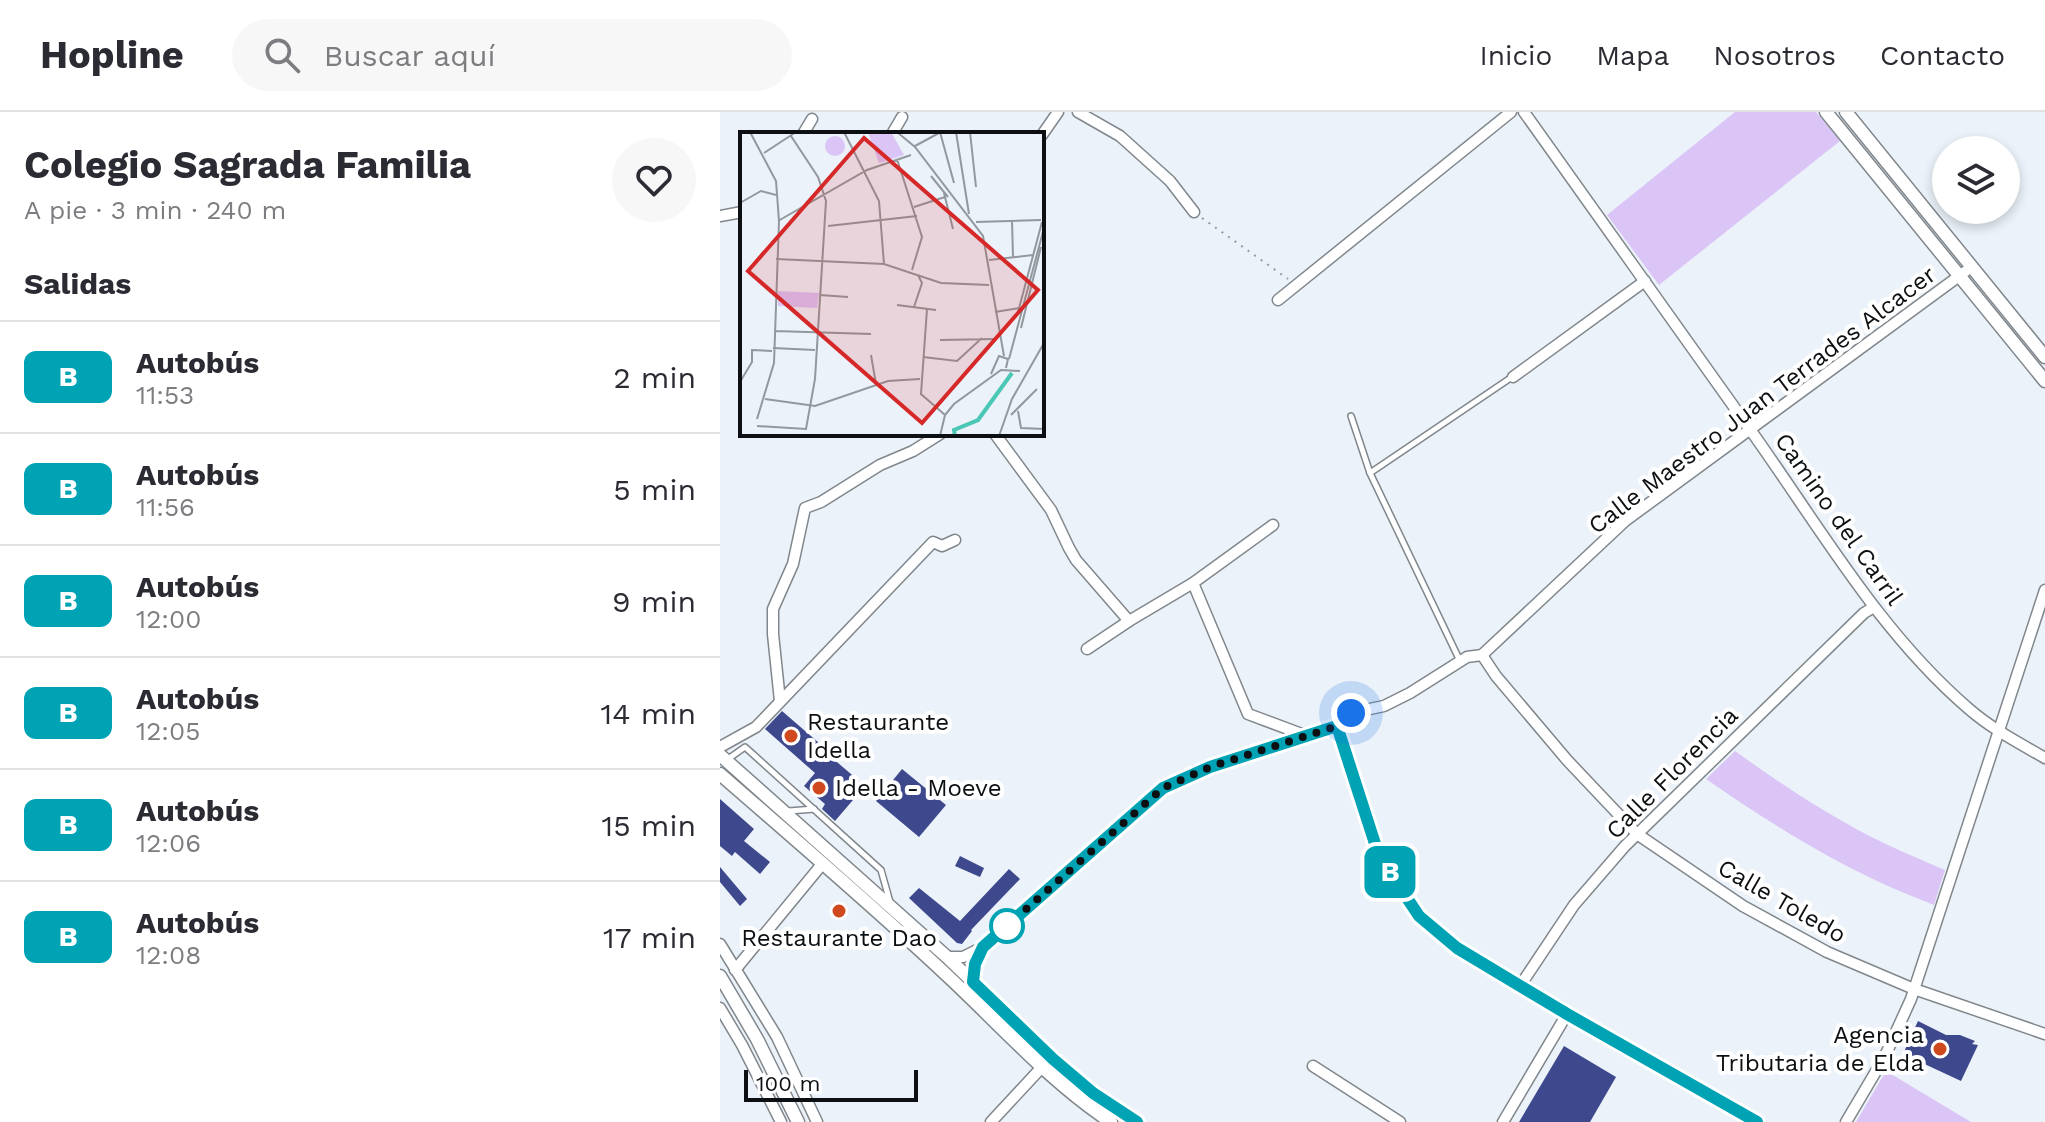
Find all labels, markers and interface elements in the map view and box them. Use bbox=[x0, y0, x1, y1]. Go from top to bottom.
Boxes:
search box bbox=[232, 19, 792, 91]
text: Hopline bbox=[40, 33, 184, 77]
icon: search bbox=[260, 33, 304, 77]
text: Buscar aquí bbox=[324, 38, 495, 73]
text: Inicio bbox=[1480, 39, 1552, 72]
text: Mapa bbox=[1596, 39, 1669, 72]
text: Nosotros bbox=[1713, 39, 1836, 72]
text: Contacto bbox=[1880, 39, 2005, 72]
inset map bbox=[740, 132, 1044, 436]
map controls bbox=[1932, 136, 2020, 224]
button: layers bbox=[1932, 136, 2020, 224]
button: heart bbox=[612, 138, 696, 222]
text: Colegio Sagrada Familia bbox=[24, 143, 471, 187]
text: A pie · 3 min · 240 m bbox=[24, 195, 286, 225]
street label: Calle Maestro Juan Terrades Alcacer bbox=[1583, 260, 1941, 540]
text: Salidas bbox=[24, 266, 131, 301]
text: Autobús bbox=[136, 345, 259, 380]
text: B bbox=[58, 360, 78, 393]
text: 2 min bbox=[613, 360, 696, 395]
text: 11:53 bbox=[136, 380, 194, 410]
street label: Camino del Carril bbox=[1769, 428, 1909, 611]
text: Autobús bbox=[136, 457, 259, 492]
text: B bbox=[58, 472, 78, 505]
text: 5 min bbox=[613, 472, 696, 507]
text: 11:56 bbox=[136, 492, 195, 522]
text: Autobús bbox=[136, 569, 259, 604]
text: B bbox=[58, 584, 78, 617]
text: 9 min bbox=[612, 584, 696, 619]
text: 12:00 bbox=[136, 604, 201, 634]
text: Autobús bbox=[136, 681, 259, 716]
your location bbox=[1331, 693, 1371, 733]
text: B bbox=[58, 696, 78, 729]
text: 14 min bbox=[601, 696, 696, 731]
street label: Calle Florencia bbox=[1600, 701, 1744, 845]
place label: Restaurante Idella bbox=[807, 708, 949, 764]
text: 12:05 bbox=[136, 716, 200, 746]
marker: Restaurante Idella bbox=[782, 727, 800, 745]
place label: Idella - Moeve bbox=[835, 774, 1002, 802]
marker: Idella - Moeve bbox=[810, 779, 828, 797]
text: Autobús bbox=[136, 793, 259, 828]
text: B bbox=[58, 808, 78, 841]
text: 15 min bbox=[601, 808, 696, 843]
text: 12:06 bbox=[136, 828, 201, 858]
line badge: B bbox=[1364, 846, 1416, 898]
street label: Calle Toledo bbox=[1713, 853, 1851, 949]
text: B bbox=[1380, 855, 1400, 888]
marker: Restaurante Dao bbox=[830, 902, 848, 920]
text: Autobús bbox=[136, 905, 259, 940]
unlabelled marker bbox=[990, 909, 1024, 943]
text: B bbox=[58, 920, 78, 953]
text: 17 min bbox=[603, 920, 696, 955]
place label: Restaurante Dao bbox=[741, 924, 937, 952]
text: 12:08 bbox=[136, 940, 201, 970]
place label: Agencia Tributaria de Elda bbox=[1716, 1021, 1924, 1077]
marker: Agencia Tributaria de Elda bbox=[1931, 1040, 1949, 1058]
scale bar bbox=[744, 1066, 918, 1102]
text: 100 m bbox=[756, 1071, 820, 1096]

